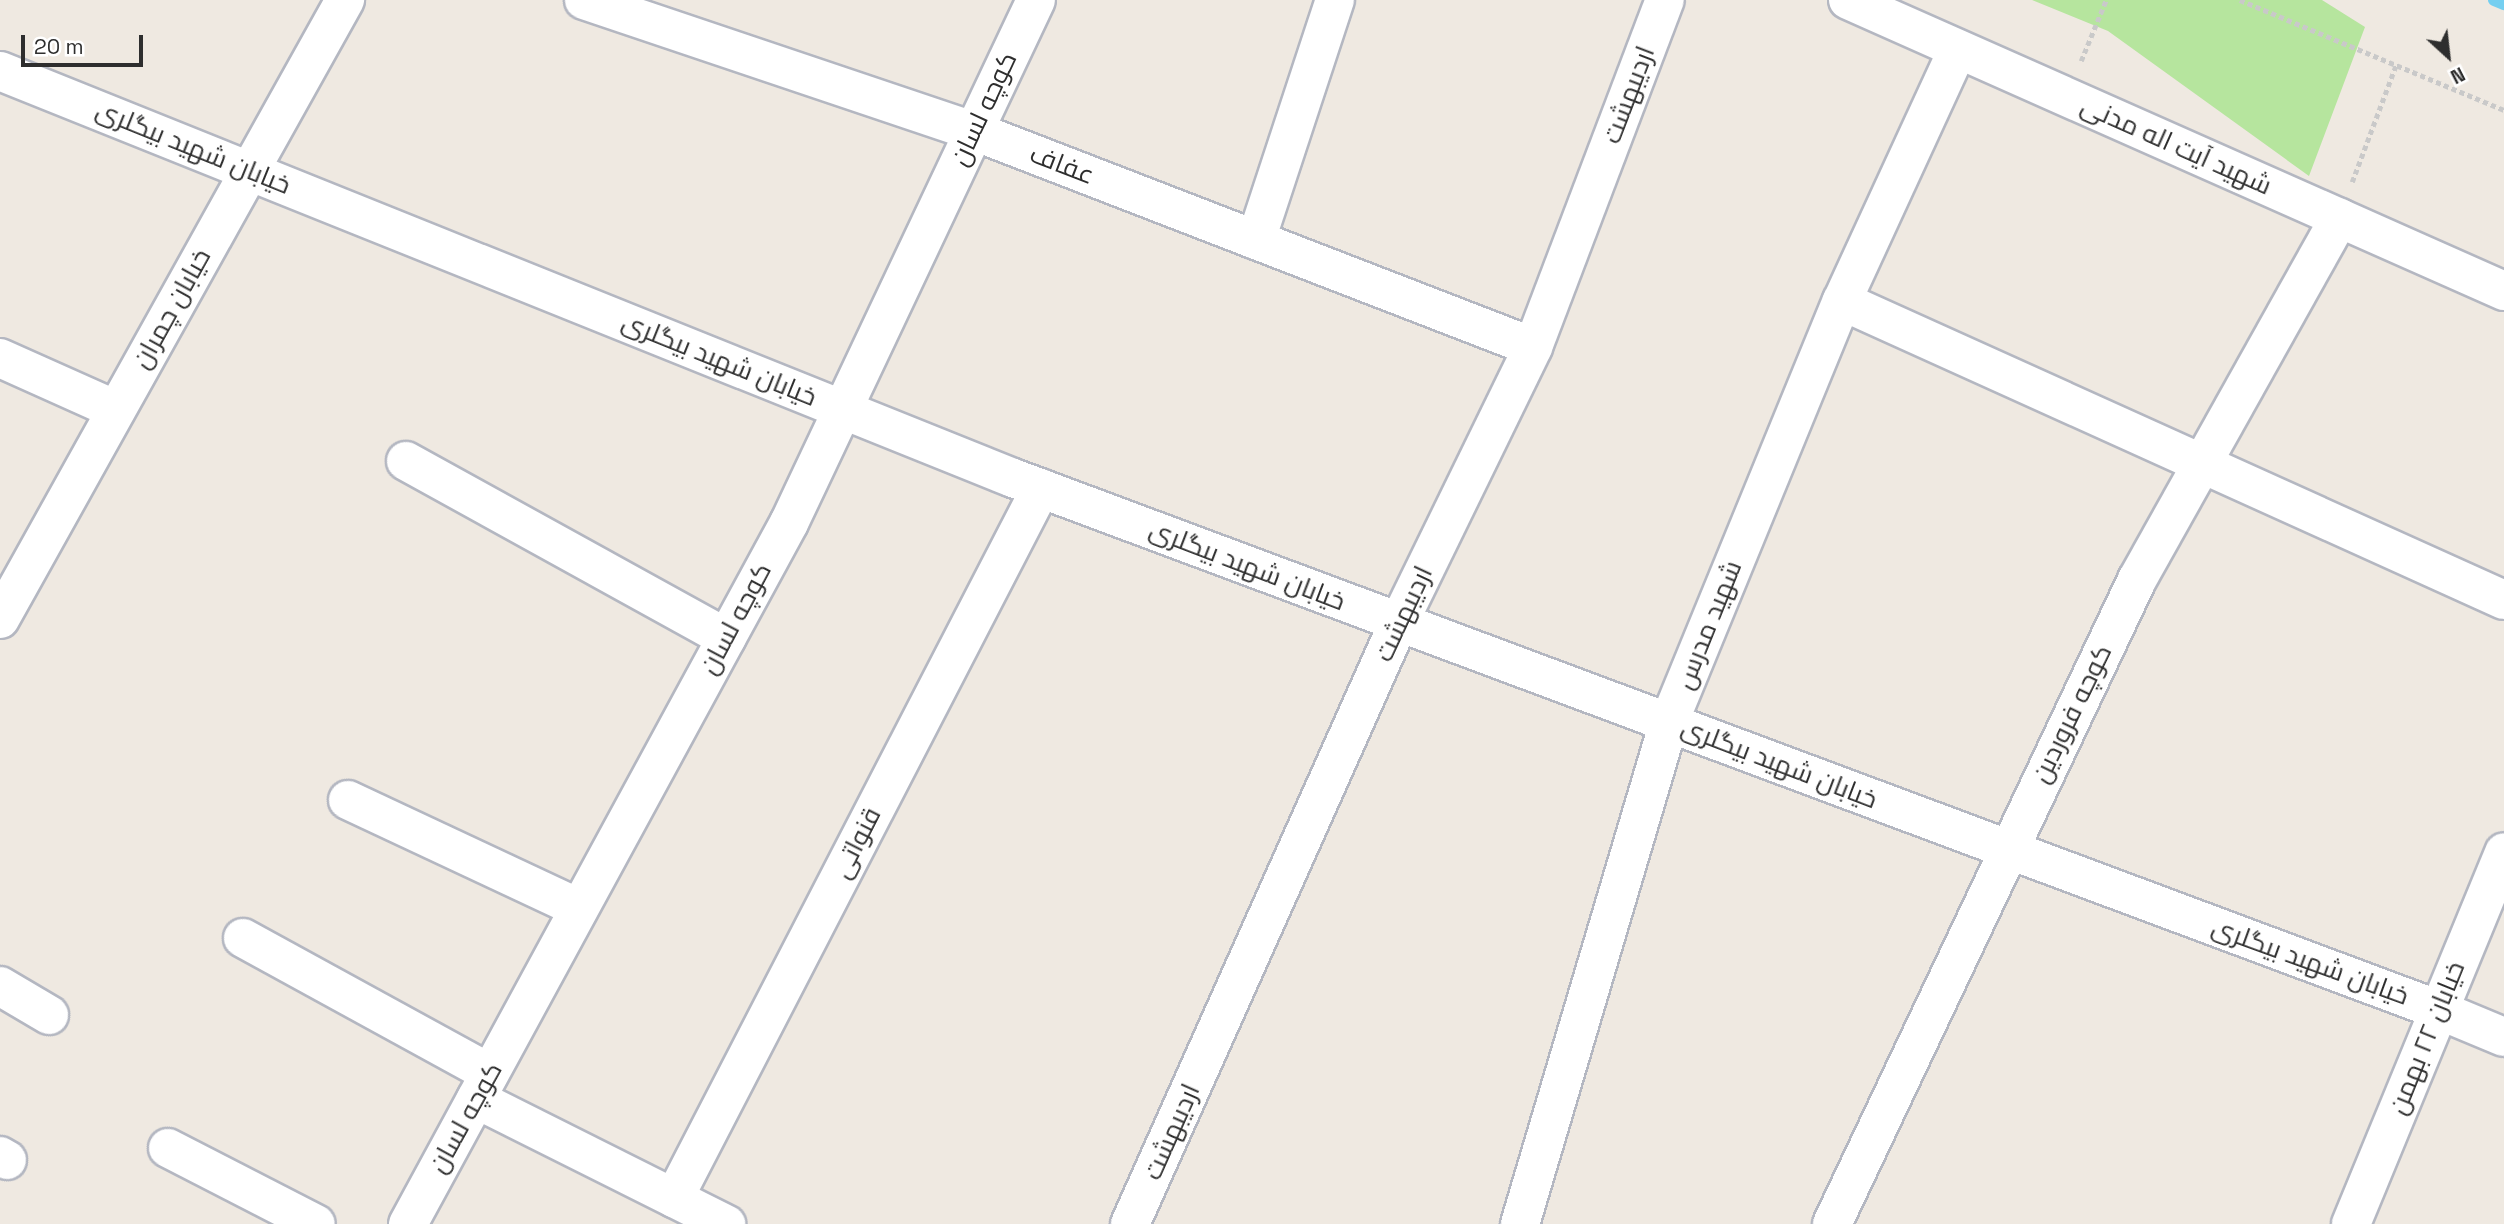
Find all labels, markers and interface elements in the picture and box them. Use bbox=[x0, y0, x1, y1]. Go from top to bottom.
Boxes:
scale bar bbox=[24, 21, 147, 65]
north arrow bbox=[2413, 21, 2483, 91]
text: 20 m bbox=[34, 33, 84, 60]
street label: اردیبهشت bbox=[1596, 42, 1662, 148]
street label: کوچه لسان bbox=[944, 47, 1024, 171]
text: N bbox=[2446, 61, 2469, 89]
street label: شهید آیت اله مدنی bbox=[2076, 90, 2276, 202]
street label: خیابان شهید بیگلری bbox=[91, 95, 295, 201]
street label: عفاف bbox=[1025, 139, 1099, 191]
street label: خیابان چمران bbox=[126, 244, 218, 374]
street label: خیابان شهید بیگلری bbox=[617, 307, 821, 413]
street label: خیابان شهید بیگلری bbox=[1145, 514, 1349, 618]
street label: شهید مدرس bbox=[1669, 556, 1749, 694]
street label: کوچه لسان bbox=[694, 558, 778, 680]
street label: اردیبهشت bbox=[1368, 561, 1440, 667]
street label: کوچه فروردین bbox=[2025, 640, 2119, 788]
street label: خیابان شهید بیگلری bbox=[1677, 712, 1881, 816]
street label: قنواتی bbox=[826, 802, 888, 884]
street label: خیابان شهید بیگلری bbox=[2207, 912, 2413, 1012]
street label: خیابان ۲۲ بهمن bbox=[2382, 957, 2472, 1119]
street label: کوچه لسان bbox=[423, 1057, 509, 1179]
street label: اردیبهشت bbox=[1137, 1079, 1207, 1185]

